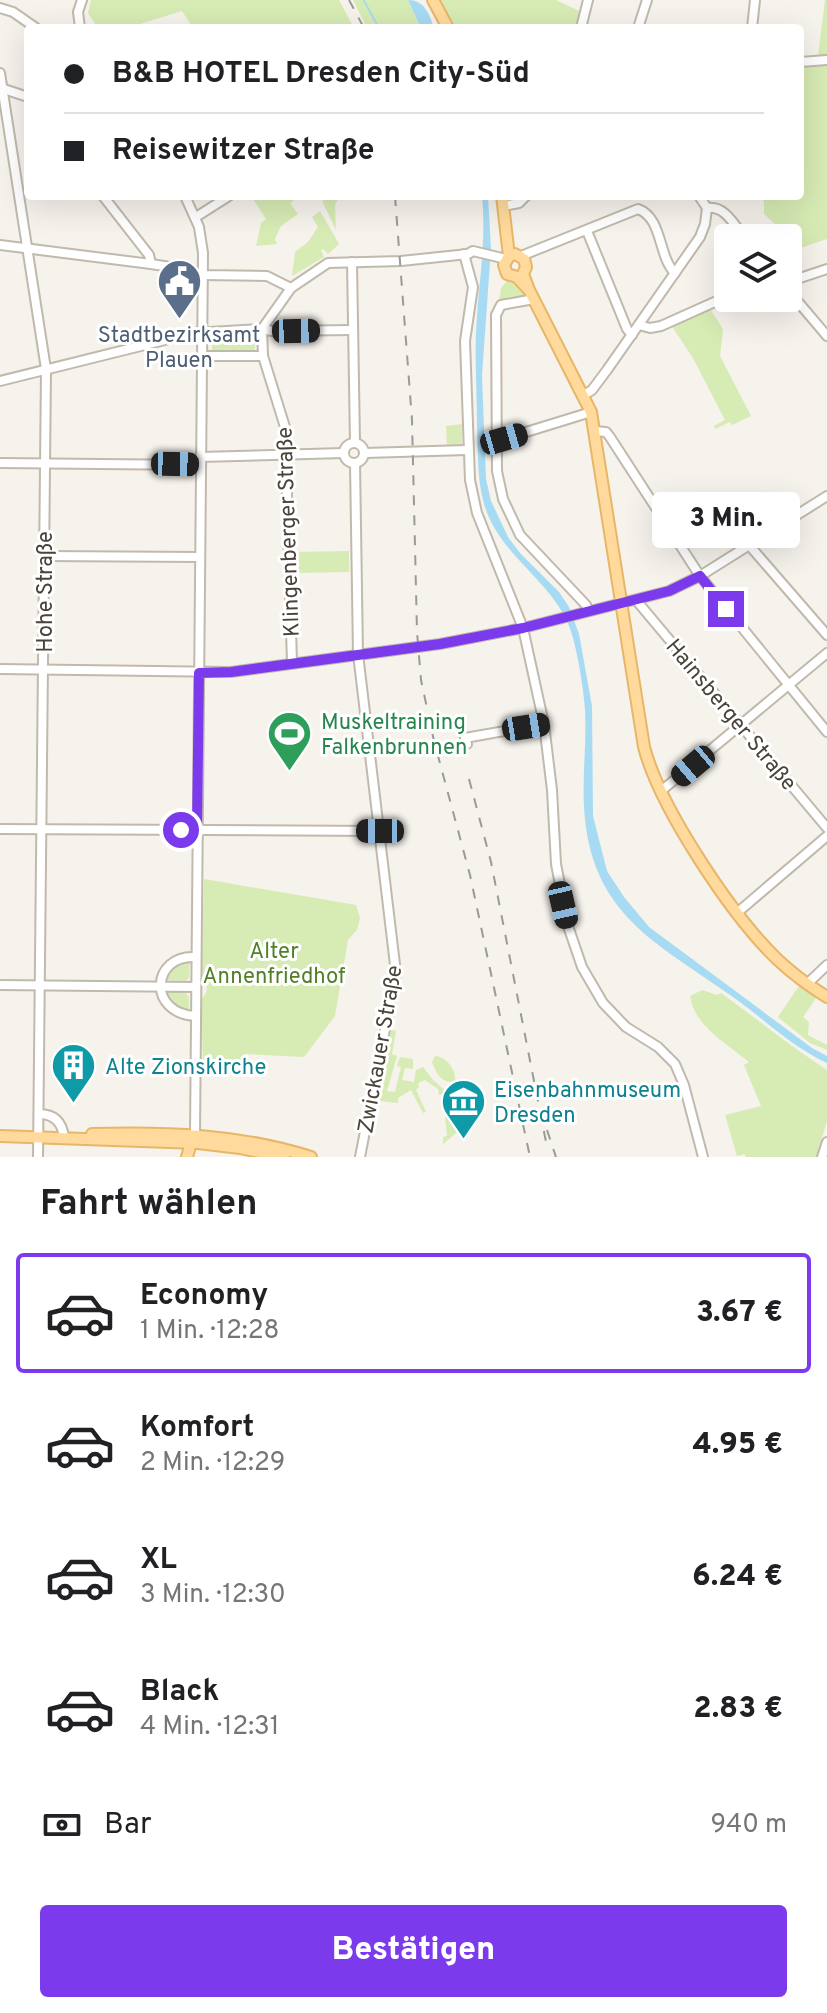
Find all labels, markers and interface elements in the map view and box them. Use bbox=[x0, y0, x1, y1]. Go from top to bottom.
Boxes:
text: B&B HOTEL Dresden City-Süd bbox=[112, 56, 530, 93]
text: Reisewitzer Straße bbox=[112, 133, 375, 170]
map controls bbox=[714, 224, 802, 312]
button: layers bbox=[714, 224, 802, 312]
public building icon: Stadtbezirksamt Plauen bbox=[155, 257, 203, 320]
car bbox=[272, 319, 320, 343]
place label: Stadtbezirksamt Plauen bbox=[98, 323, 260, 375]
car bbox=[478, 421, 530, 457]
street label: Klingenberger Straße bbox=[272, 426, 307, 637]
car bbox=[151, 452, 199, 476]
callout: 3 Min. bbox=[652, 493, 800, 549]
text: 3 Min. bbox=[689, 503, 763, 536]
street label: Hohe Straße bbox=[33, 531, 60, 653]
route end bbox=[708, 591, 744, 627]
street label: Hainsberger Straße bbox=[659, 634, 801, 797]
sports icon: Muskeltraining Falkenbrunnen bbox=[266, 710, 314, 773]
place label: Muskeltraining Falkenbrunnen bbox=[321, 710, 467, 762]
car bbox=[500, 711, 552, 743]
car bbox=[667, 741, 719, 791]
route start bbox=[163, 812, 199, 848]
car bbox=[356, 819, 404, 843]
car bbox=[546, 879, 580, 931]
park label: Alter Annenfriedhof bbox=[203, 939, 345, 991]
street label: Zwickauer Straße bbox=[353, 963, 410, 1136]
building icon: Alte Zionskirche bbox=[50, 1042, 98, 1105]
place label: Alte Zionskirche bbox=[105, 1055, 266, 1082]
museum icon: Eisenbahnmuseum Dresden bbox=[439, 1078, 487, 1141]
place label: Eisenbahnmuseum Dresden bbox=[494, 1078, 681, 1130]
text: Fahrt wählen bbox=[40, 1182, 258, 1228]
icon: car bbox=[44, 1277, 116, 1349]
text: Economy bbox=[140, 1278, 268, 1315]
text: 3.67 € bbox=[696, 1295, 783, 1332]
text: 1 Min. · 12:28 bbox=[140, 1315, 279, 1348]
icon: car bbox=[44, 1409, 116, 1481]
text: Komfort bbox=[140, 1410, 254, 1447]
text: 4.95 € bbox=[692, 1427, 783, 1464]
text: 2 Min. · 12:29 bbox=[140, 1447, 285, 1480]
icon: car bbox=[44, 1541, 116, 1613]
text: XL bbox=[140, 1542, 177, 1579]
text: 6.24 € bbox=[692, 1559, 783, 1596]
text: 3 Min. · 12:30 bbox=[140, 1579, 286, 1612]
icon: car bbox=[44, 1673, 116, 1745]
text: Black bbox=[140, 1674, 219, 1711]
text: 2.83 € bbox=[693, 1691, 783, 1728]
text: 4 Min. · 12:31 bbox=[140, 1711, 279, 1744]
icon: cash bbox=[40, 1803, 84, 1847]
text: Bar bbox=[104, 1807, 152, 1844]
text: 940 m bbox=[711, 1809, 787, 1842]
button: Bestätigen bbox=[40, 1905, 787, 1997]

